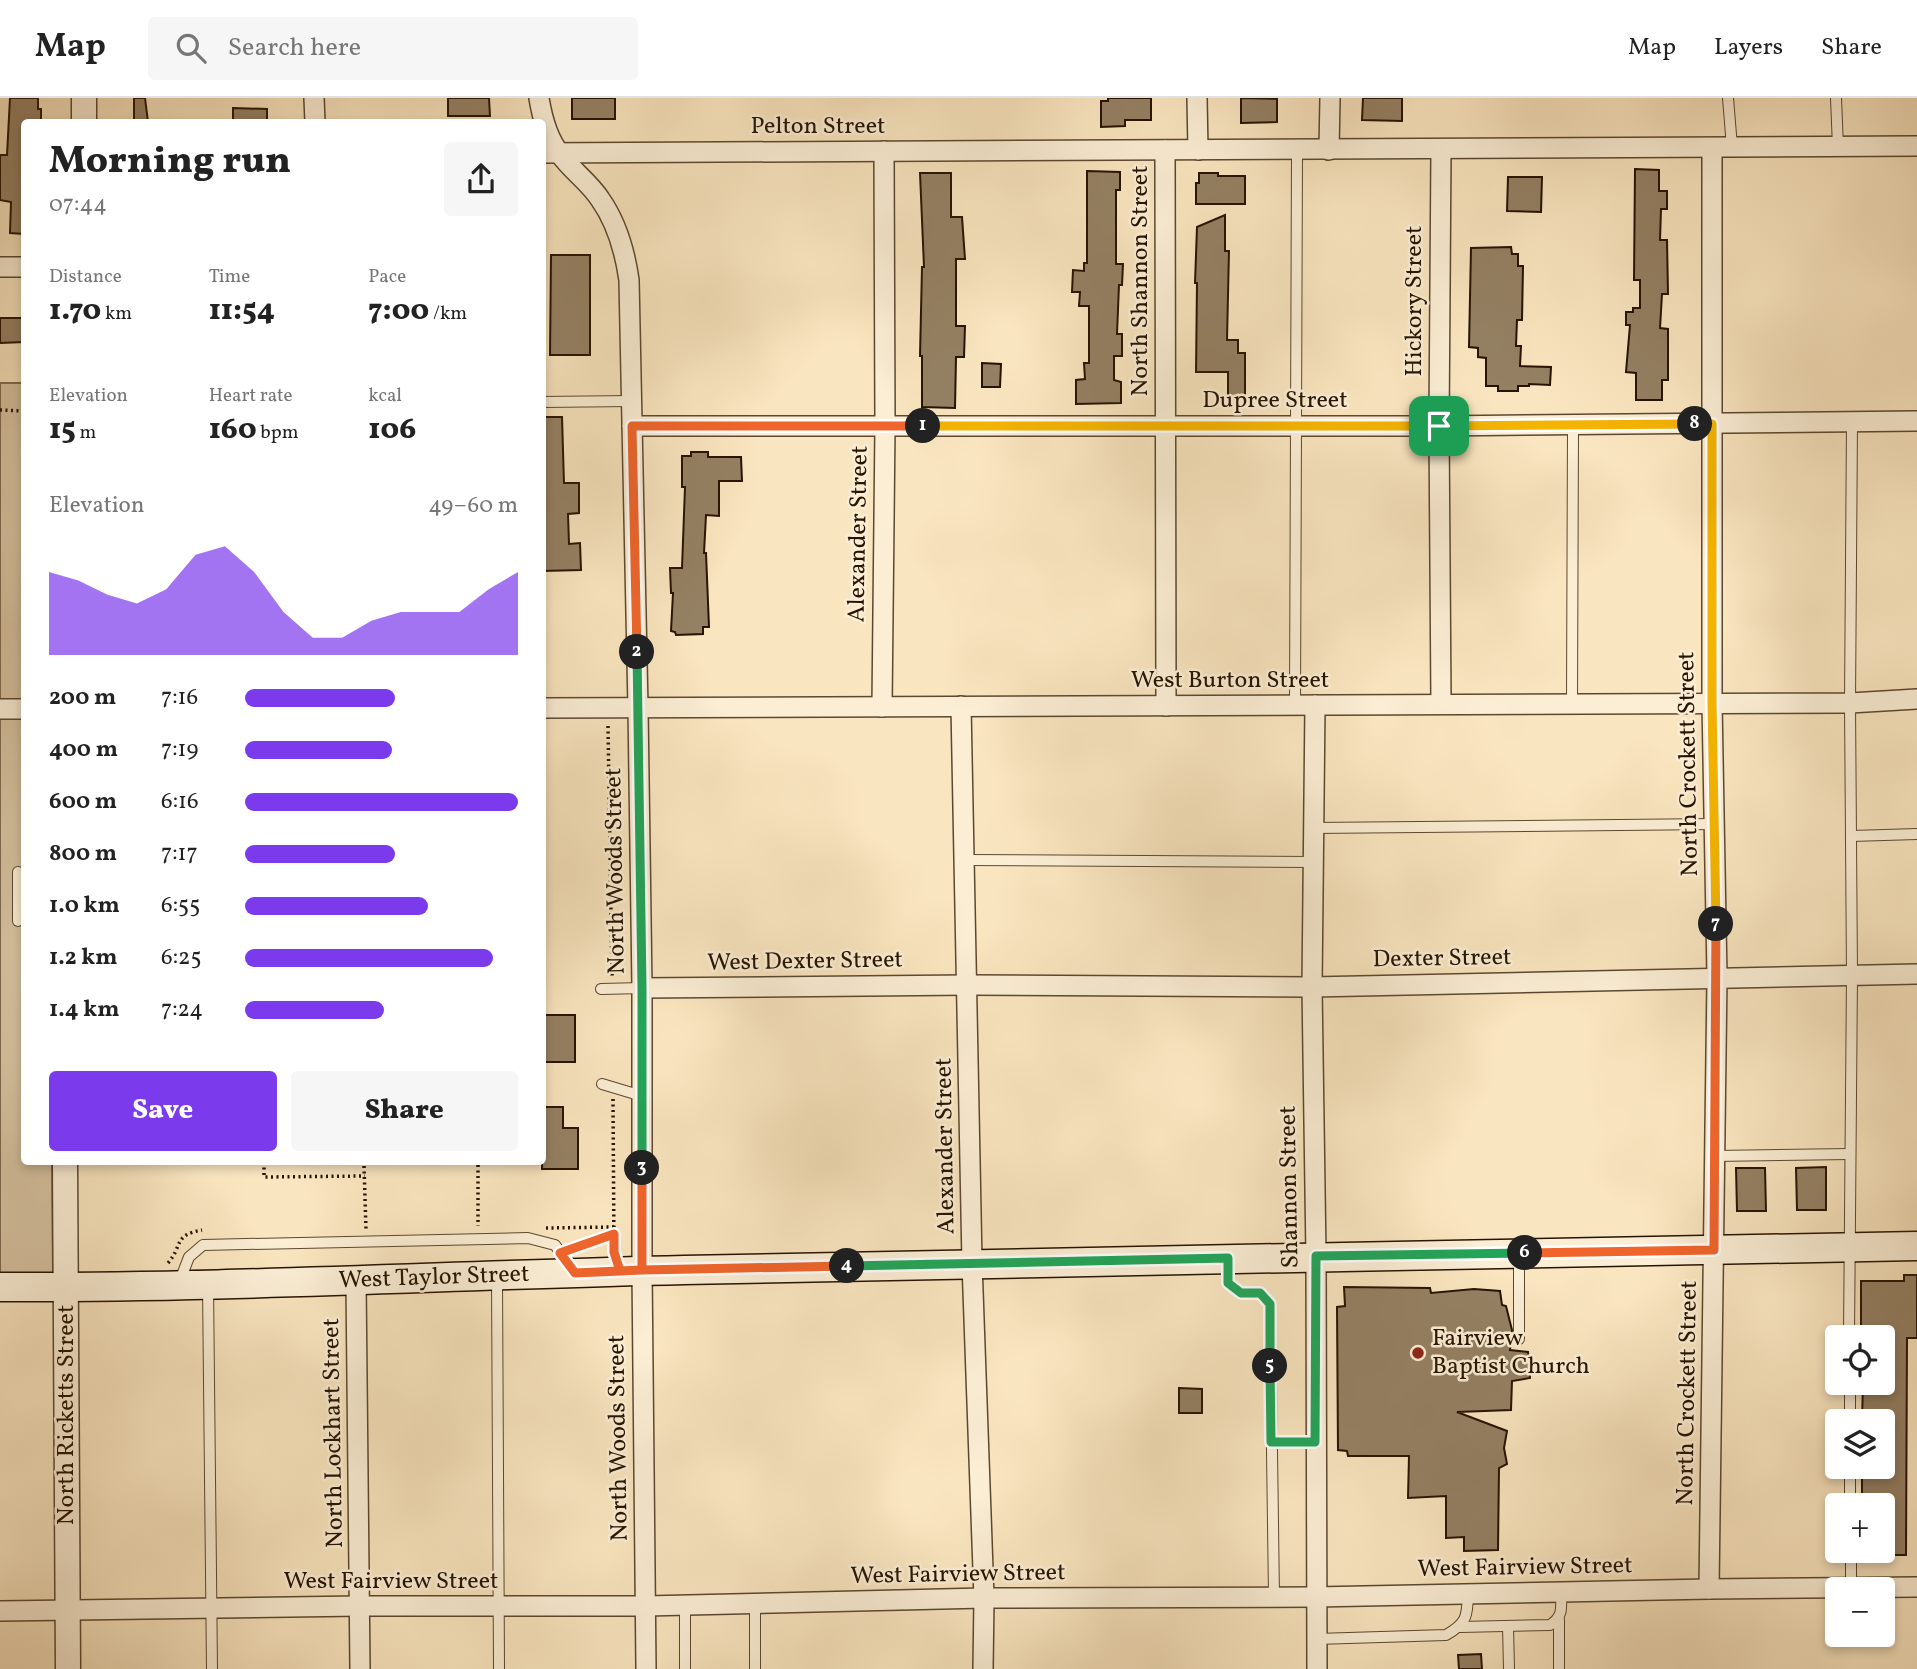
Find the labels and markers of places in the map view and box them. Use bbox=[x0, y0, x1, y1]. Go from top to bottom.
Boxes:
pin bbox=[1409, 396, 1469, 456]
pin: 8 bbox=[1678, 406, 1712, 442]
pin: 1 bbox=[906, 408, 940, 444]
pin: 2 bbox=[620, 634, 654, 670]
pin: 7 bbox=[1698, 906, 1734, 942]
pin: 3 bbox=[624, 1150, 660, 1186]
pin: 6 bbox=[1508, 1236, 1542, 1270]
pin: 4 bbox=[830, 1248, 864, 1284]
place label: Fairview Baptist Church bbox=[1432, 1322, 1590, 1384]
marker: Fairview Baptist Church bbox=[1410, 1345, 1426, 1361]
pin: 5 bbox=[1252, 1348, 1288, 1384]

